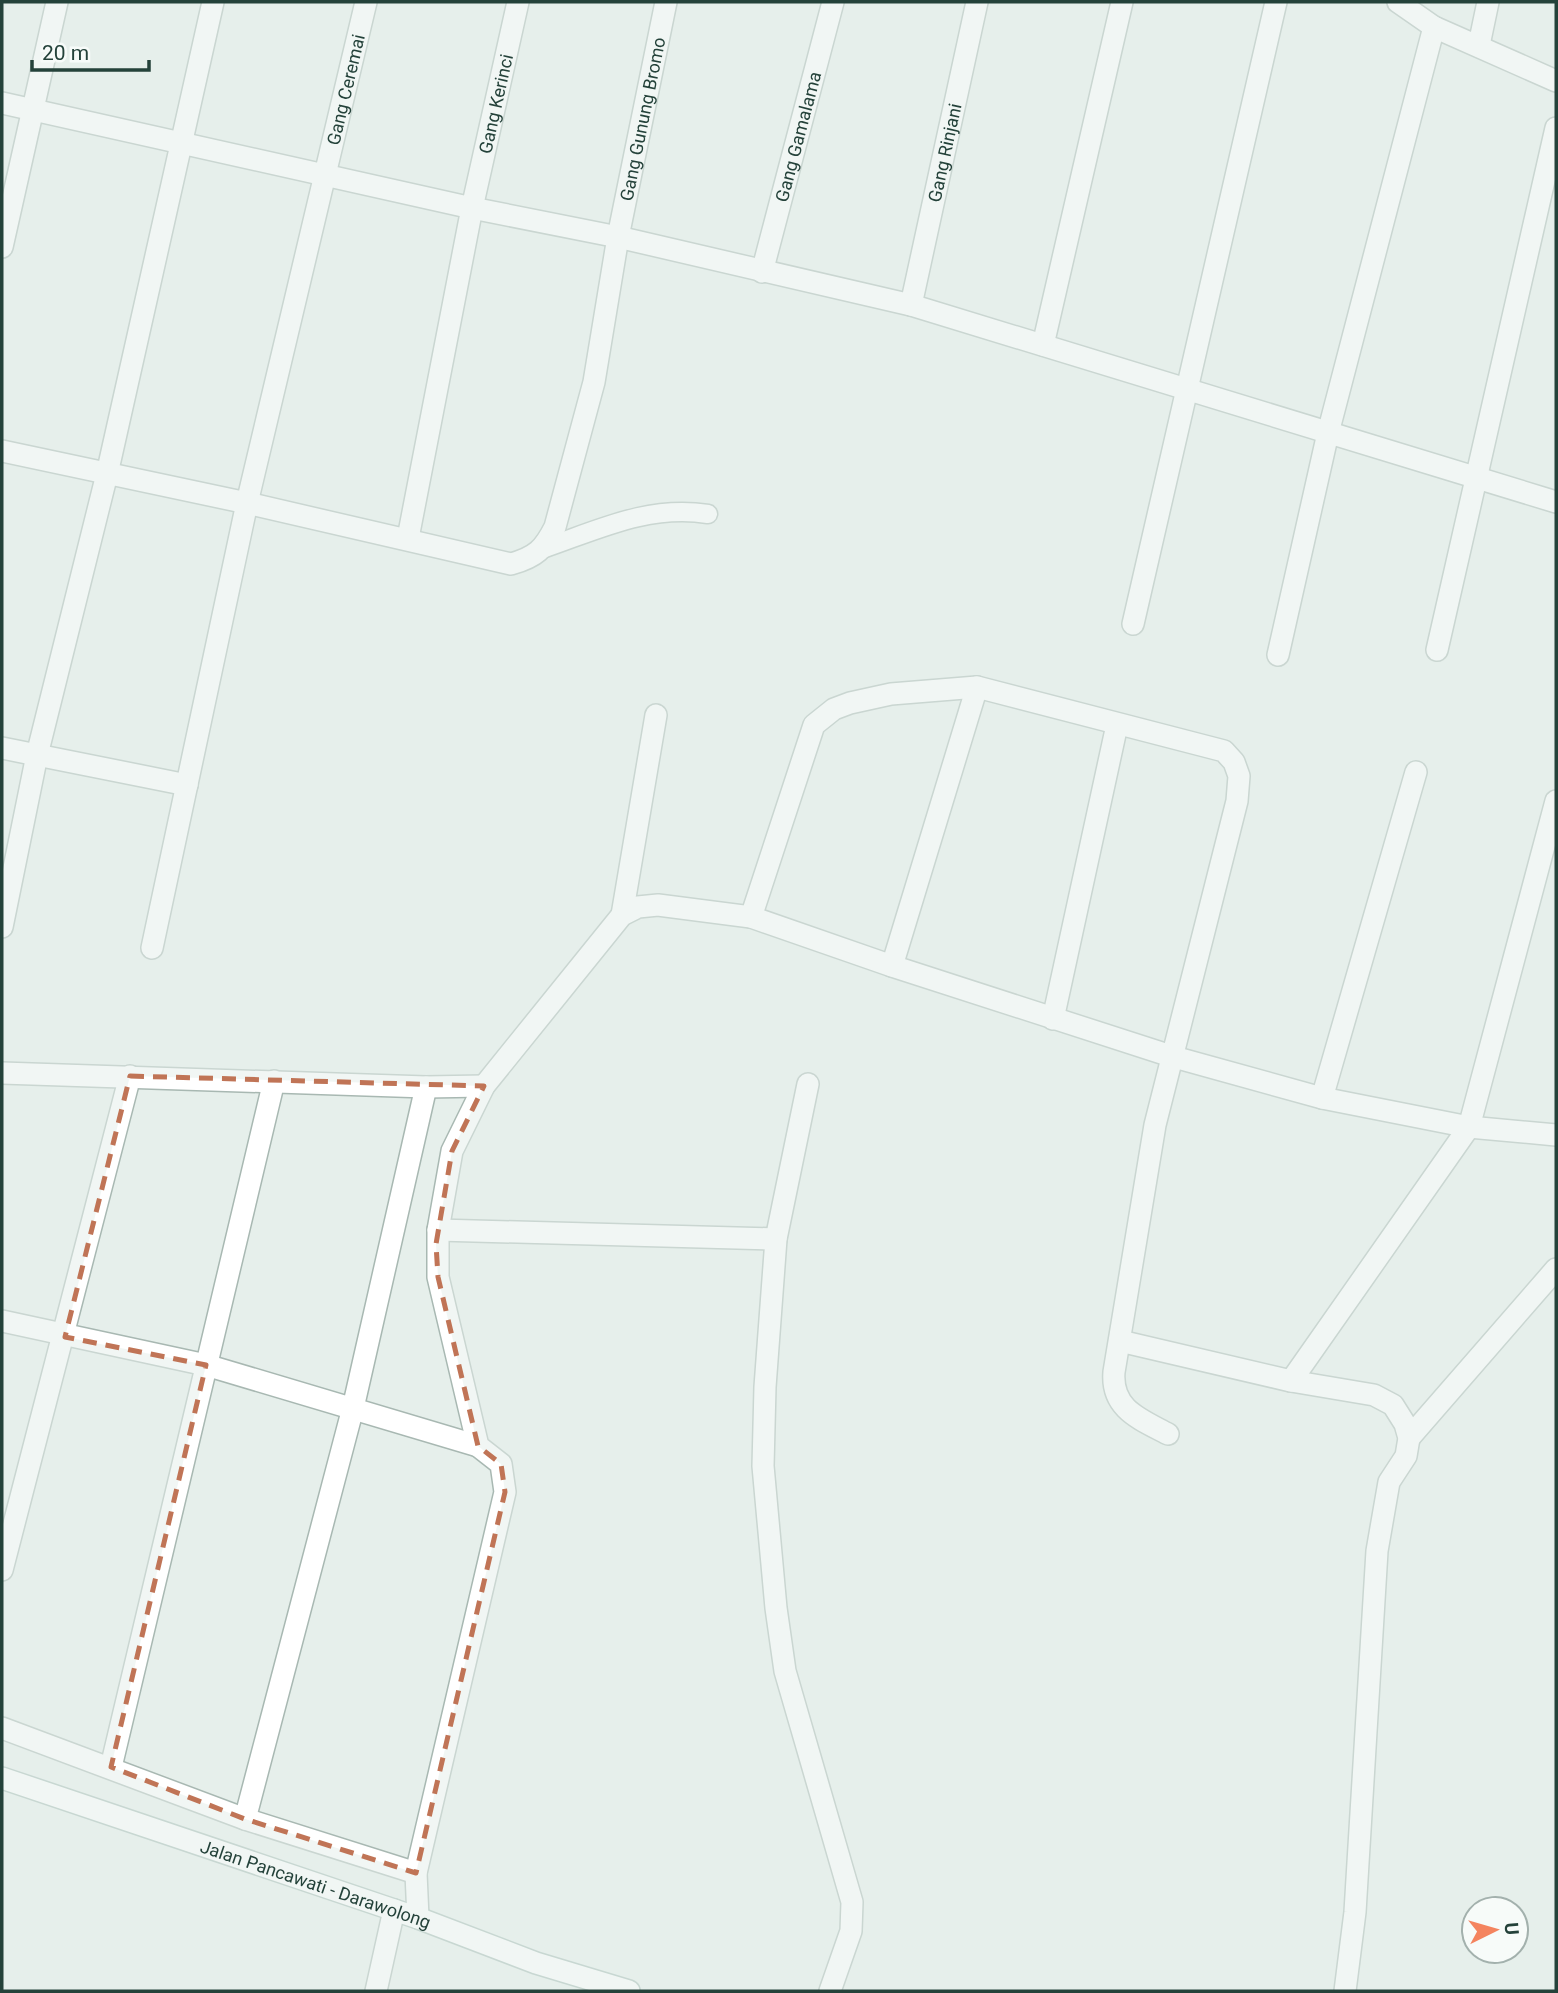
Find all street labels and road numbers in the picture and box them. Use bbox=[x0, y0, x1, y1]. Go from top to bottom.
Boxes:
street label: Gang Ceremai bbox=[322, 32, 369, 147]
street label: Gang Gunung Bromo bbox=[615, 35, 669, 203]
street label: Gang Kerinci bbox=[474, 52, 517, 156]
street label: Gang Gamalama bbox=[770, 69, 825, 204]
street label: Gang Rinjani bbox=[923, 101, 965, 204]
street label: Jalan Pancawati - Darawolong bbox=[198, 1835, 434, 1932]

